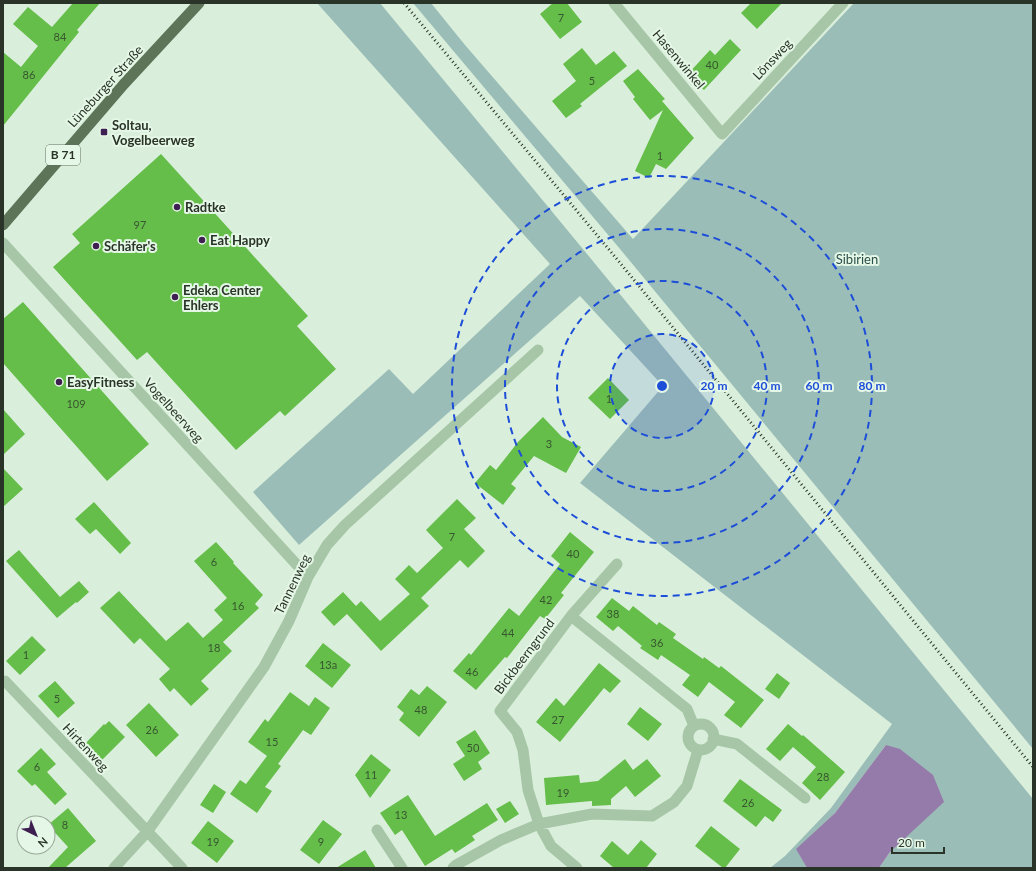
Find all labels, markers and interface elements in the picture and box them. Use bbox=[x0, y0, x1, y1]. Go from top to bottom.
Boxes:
house number: 7 bbox=[558, 11, 564, 24]
street label: Hasenwinkel bbox=[650, 26, 708, 92]
house number: 84 bbox=[54, 30, 67, 43]
street label: Lönsweg bbox=[749, 35, 795, 83]
street label: Lüneburger Straße bbox=[64, 42, 146, 130]
house number: 40 bbox=[706, 58, 719, 71]
house number: 86 bbox=[23, 68, 35, 81]
house number: 5 bbox=[589, 74, 595, 87]
place label: Soltau, Vogelbeerweg bbox=[111, 117, 195, 148]
marker: Soltau, Vogelbeerweg bbox=[99, 127, 109, 137]
road number: B 71 bbox=[46, 145, 80, 165]
house number: 1 bbox=[657, 149, 663, 162]
place label: Radtke bbox=[185, 199, 226, 215]
marker: Radtke bbox=[172, 202, 182, 212]
house number: 97 bbox=[134, 218, 146, 231]
place label: Eat Happy bbox=[210, 232, 270, 248]
marker: Eat Happy bbox=[197, 235, 207, 245]
place label: Schäfer's bbox=[104, 238, 156, 254]
marker: Schäfer's bbox=[91, 241, 101, 251]
park label: Sibirien bbox=[836, 251, 878, 267]
place label: Edeka Center Ehlers bbox=[183, 282, 261, 313]
marker: Edeka Center Ehlers bbox=[170, 292, 180, 302]
place label: EasyFitness bbox=[67, 374, 135, 390]
street label: Vogelbeerweg bbox=[141, 374, 207, 446]
marker: EasyFitness bbox=[54, 377, 64, 387]
text: 20 m bbox=[701, 378, 727, 393]
text: 40 m bbox=[754, 378, 780, 393]
text: 60 m bbox=[806, 378, 832, 393]
text: 80 m bbox=[859, 378, 885, 393]
centre of rings bbox=[655, 379, 669, 393]
house number: 1 bbox=[606, 392, 612, 405]
house number: 109 bbox=[66, 397, 86, 410]
house number: 3 bbox=[546, 437, 552, 450]
house number: 7 bbox=[449, 530, 455, 543]
house number: 40 bbox=[567, 547, 580, 560]
street label: Tannenweg bbox=[271, 551, 314, 617]
house number: 6 bbox=[211, 555, 217, 568]
house number: 42 bbox=[540, 593, 552, 606]
house number: 16 bbox=[232, 599, 244, 612]
house number: 38 bbox=[607, 607, 619, 620]
street label: Bickbeerngrund bbox=[490, 615, 558, 697]
house number: 44 bbox=[502, 626, 515, 639]
house number: 36 bbox=[651, 636, 663, 649]
house number: 18 bbox=[208, 641, 220, 654]
house number: 1 bbox=[23, 648, 29, 661]
house number: 13a bbox=[319, 658, 337, 671]
house number: 46 bbox=[466, 665, 478, 678]
house number: 5 bbox=[54, 692, 60, 705]
house number: 48 bbox=[415, 703, 427, 716]
house number: 27 bbox=[552, 713, 564, 726]
street label: Hirtenweg bbox=[60, 720, 113, 775]
house number: 26 bbox=[146, 723, 158, 736]
house number: 15 bbox=[266, 735, 278, 748]
house number: 50 bbox=[467, 741, 480, 754]
house number: 6 bbox=[34, 760, 40, 773]
house number: 11 bbox=[365, 768, 377, 781]
house number: 28 bbox=[817, 770, 829, 783]
house number: 19 bbox=[557, 786, 569, 799]
house number: 26 bbox=[742, 796, 754, 809]
house number: 13 bbox=[395, 808, 407, 821]
north arrow bbox=[16, 815, 56, 855]
house number: 8 bbox=[62, 818, 68, 831]
scale bar bbox=[892, 829, 944, 855]
text: N bbox=[36, 835, 51, 850]
house number: 19 bbox=[207, 835, 219, 848]
house number: 9 bbox=[318, 835, 324, 848]
text: 20 m bbox=[898, 835, 925, 850]

